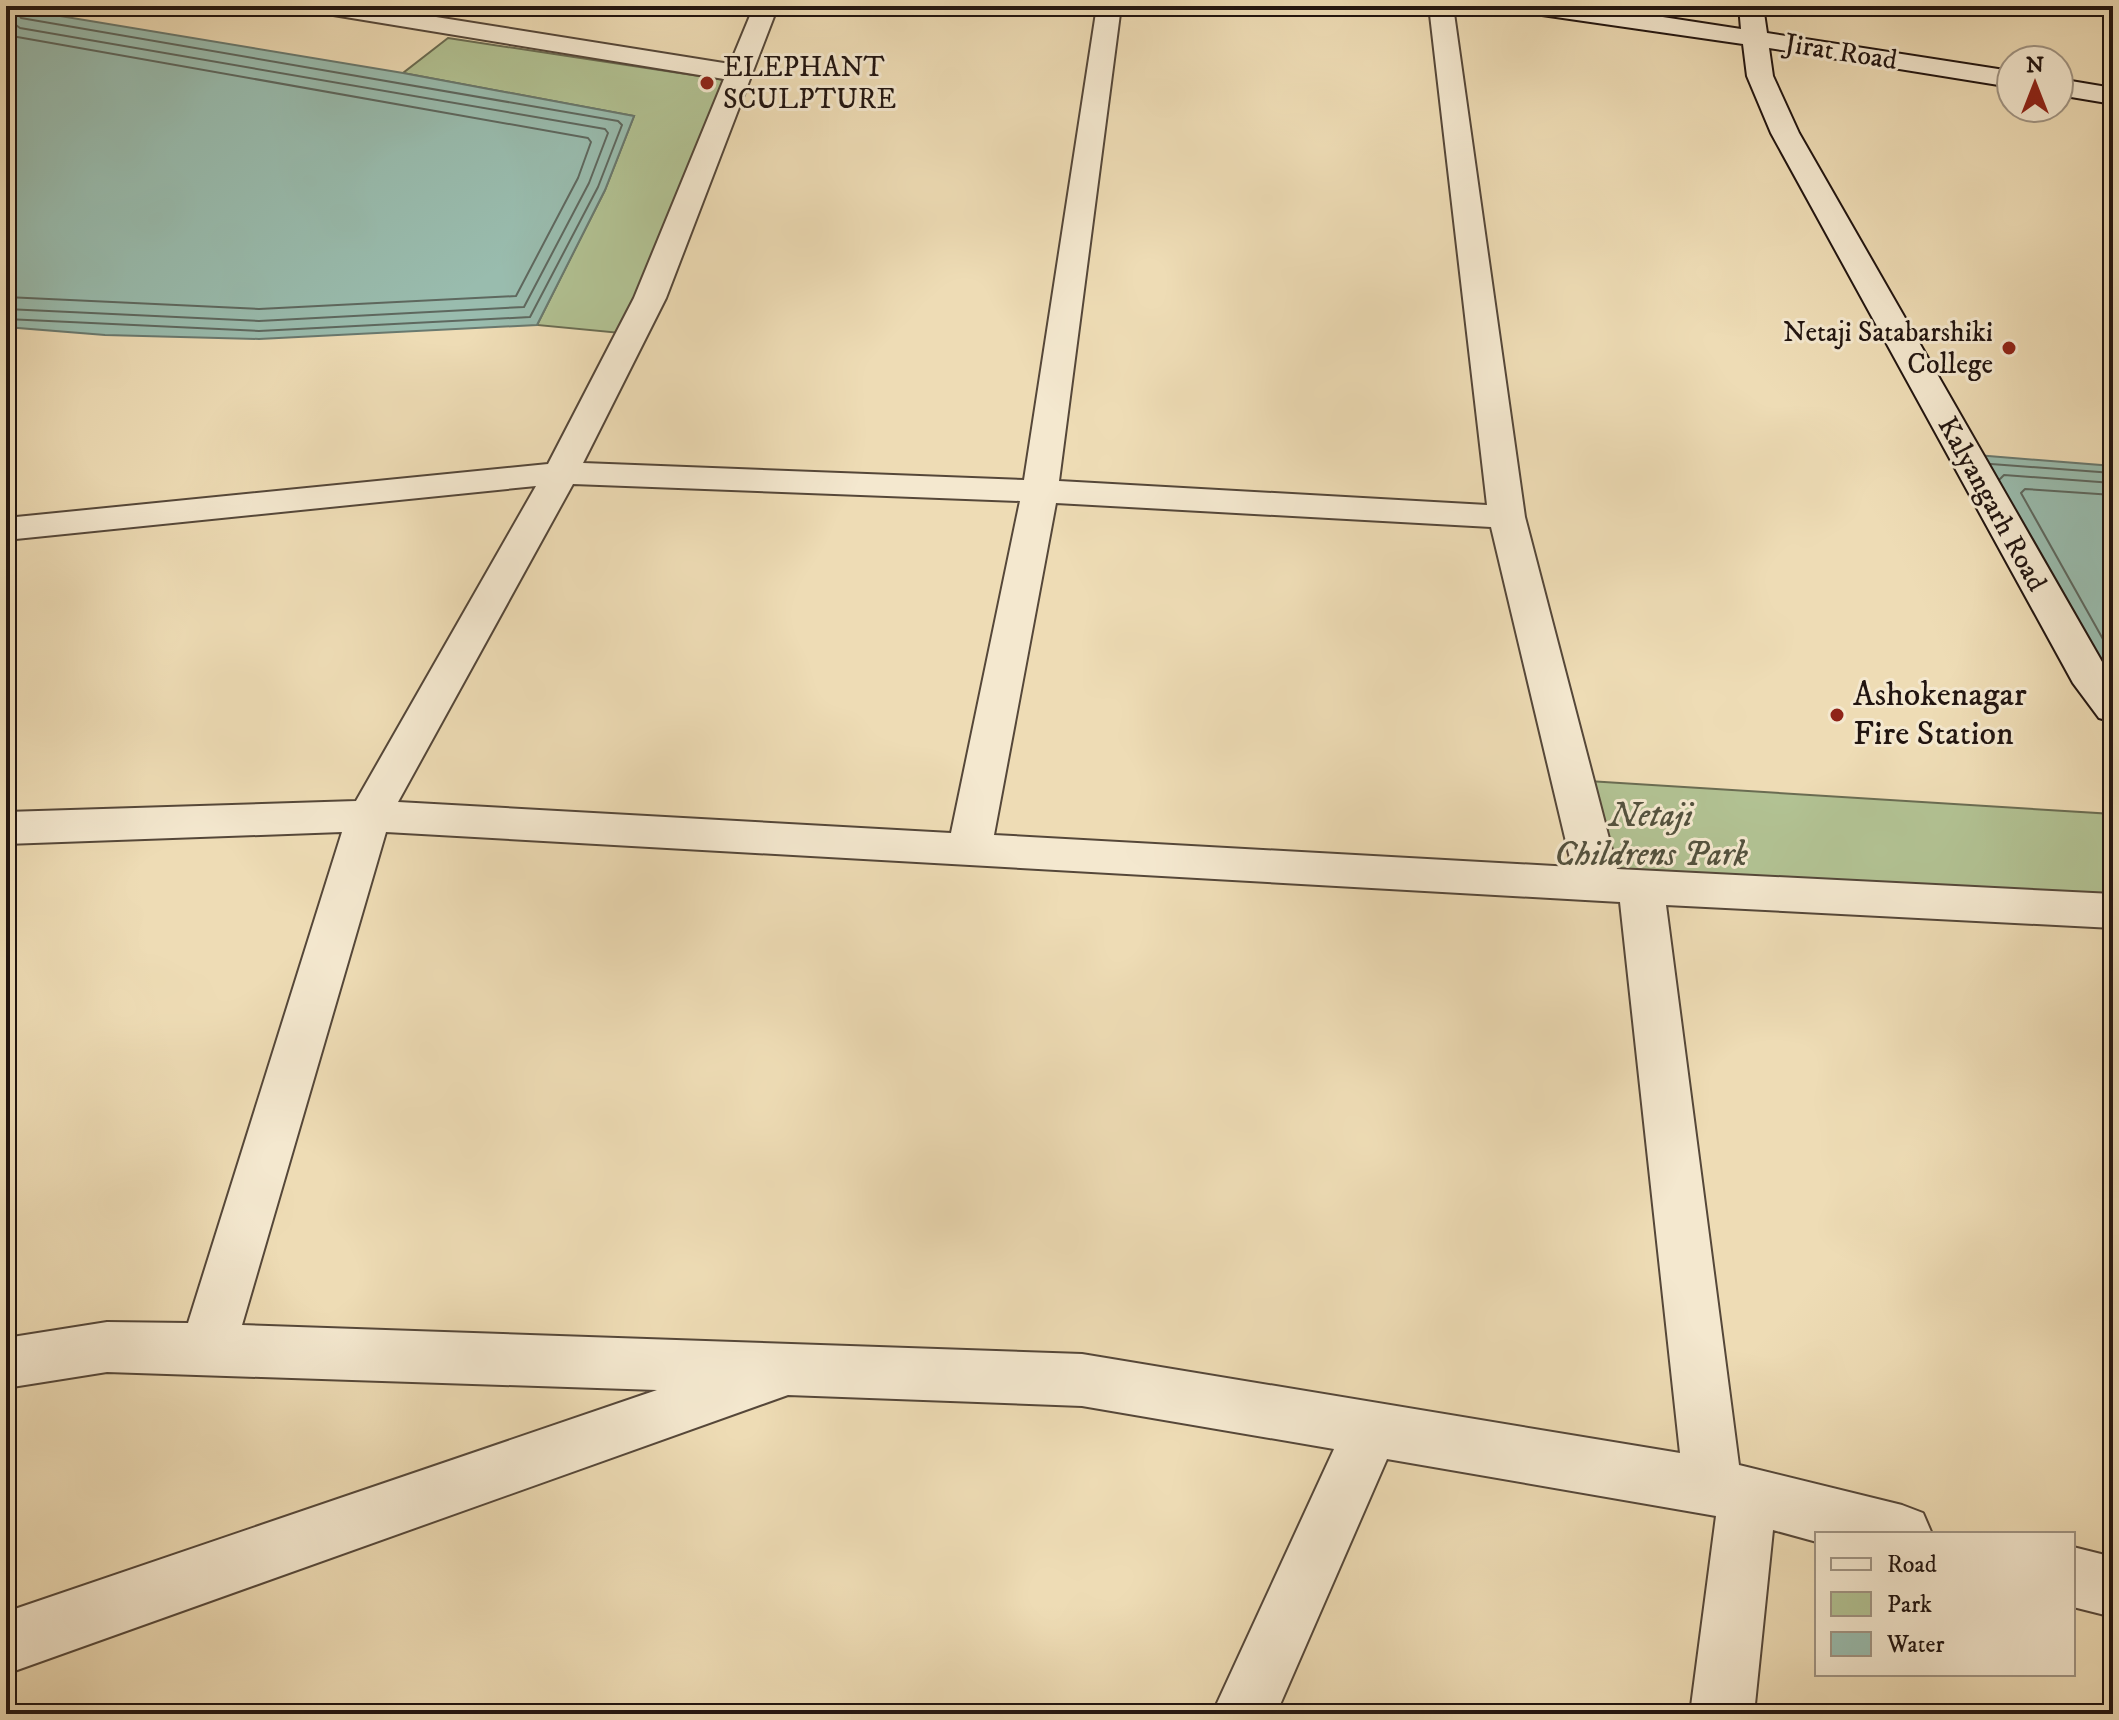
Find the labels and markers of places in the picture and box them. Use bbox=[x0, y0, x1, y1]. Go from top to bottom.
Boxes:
place label: ELEPHANT SCULPTURE bbox=[723, 50, 896, 117]
marker: ELEPHANT SCULPTURE bbox=[698, 74, 716, 92]
place label: Netaji Satabarshiki College bbox=[1783, 315, 1993, 382]
marker: Netaji Satabarshiki College bbox=[2000, 339, 2018, 357]
place label: Ashokenagar Fire Station bbox=[1853, 674, 2027, 755]
marker: Ashokenagar Fire Station bbox=[1828, 706, 1846, 724]

